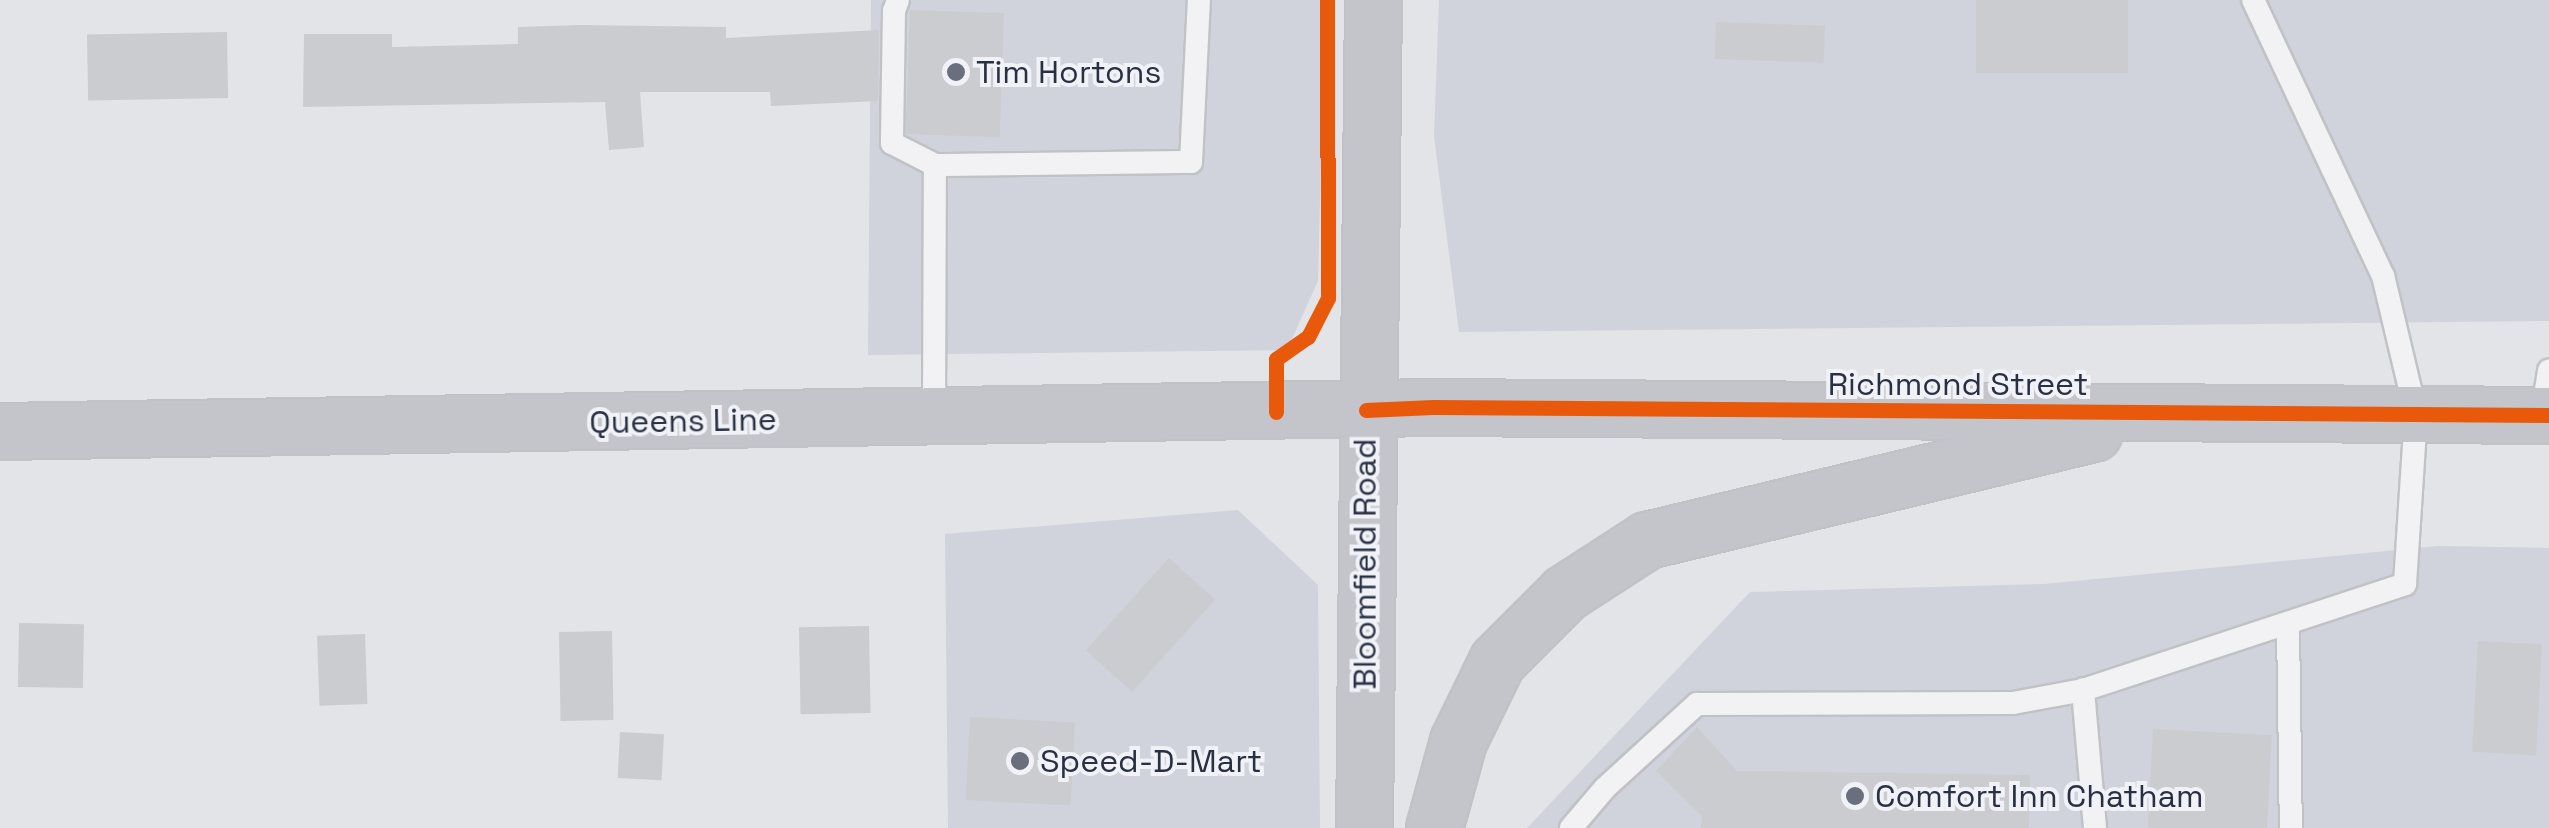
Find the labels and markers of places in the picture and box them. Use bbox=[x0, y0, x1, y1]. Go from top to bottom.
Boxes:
place label: Tim Hortons bbox=[976, 53, 1161, 91]
marker: Tim Hortons bbox=[945, 61, 967, 83]
place label: Speed-D-Mart bbox=[1040, 742, 1262, 780]
marker: Speed-D-Mart bbox=[1009, 750, 1031, 772]
place label: Comfort Inn Chatham bbox=[1875, 777, 2204, 815]
marker: Comfort Inn Chatham bbox=[1844, 785, 1866, 807]

